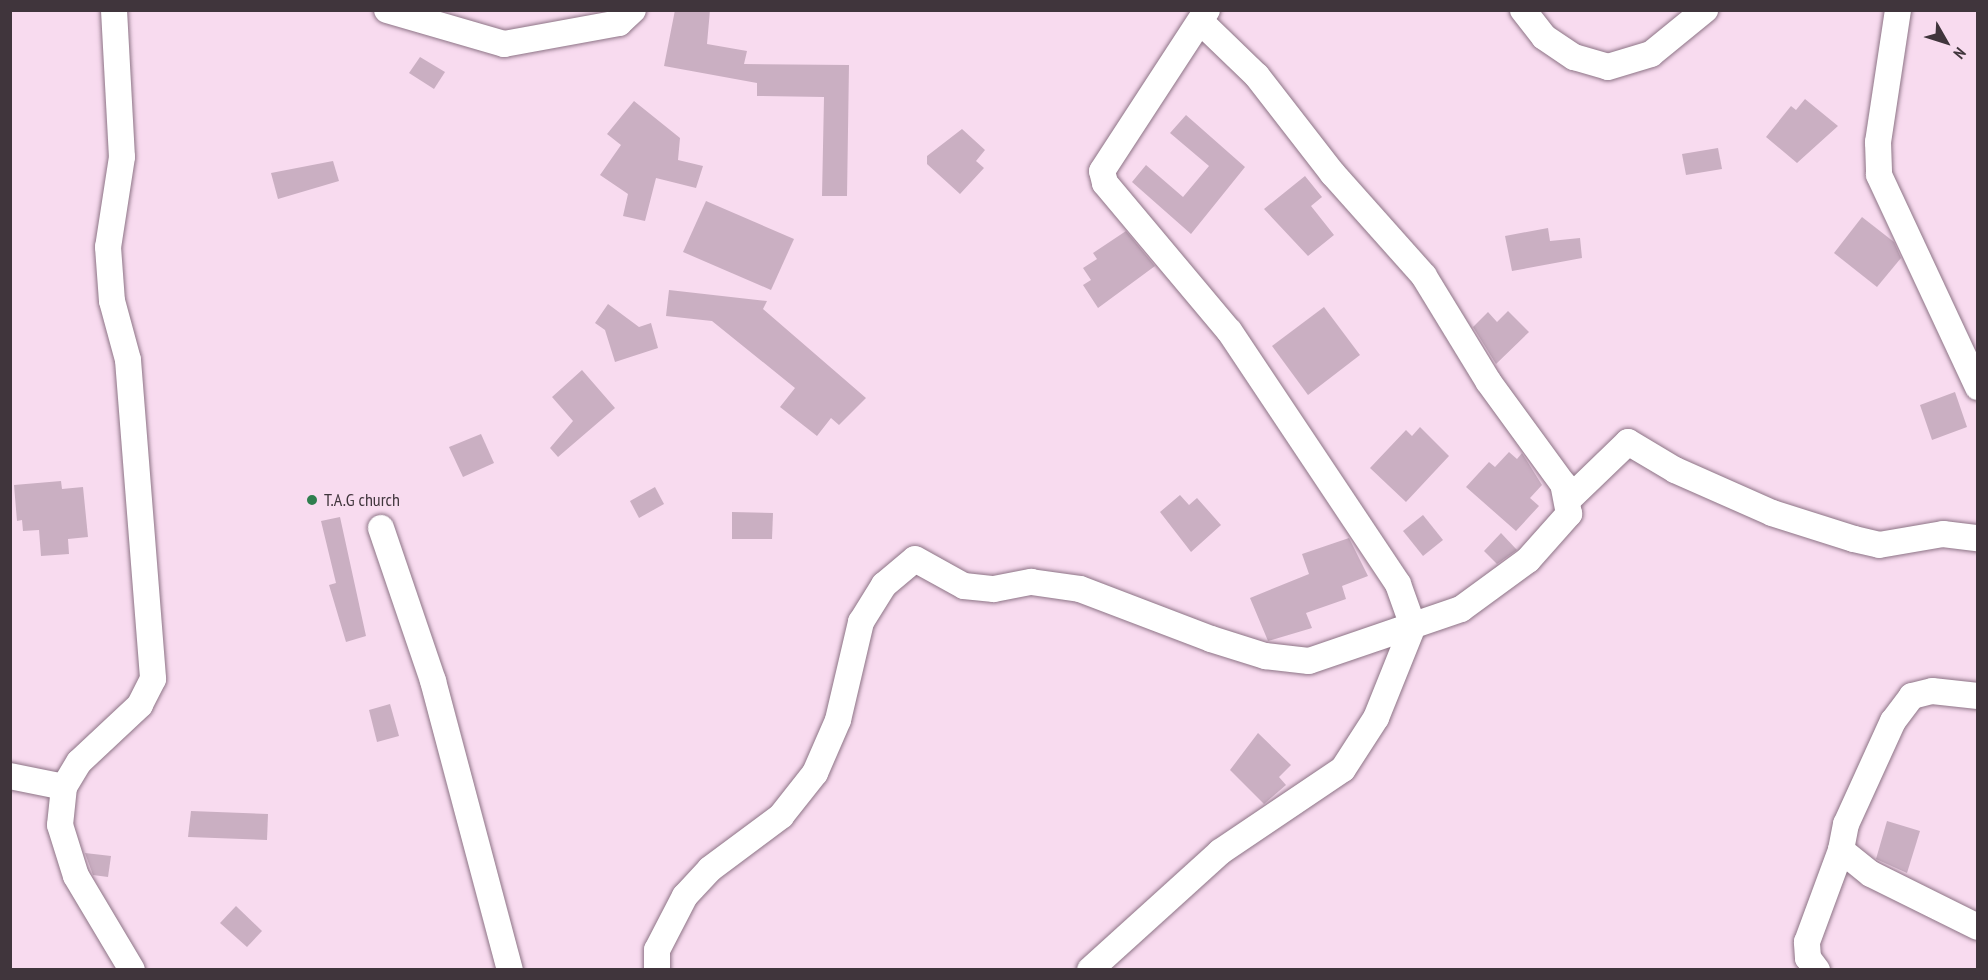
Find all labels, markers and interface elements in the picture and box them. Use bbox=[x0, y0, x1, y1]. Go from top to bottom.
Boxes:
north arrow bbox=[1916, 12, 1976, 72]
text: N bbox=[1950, 44, 1970, 63]
place label: T.A.G church bbox=[324, 489, 400, 511]
marker: T.A.G church bbox=[305, 493, 319, 507]

